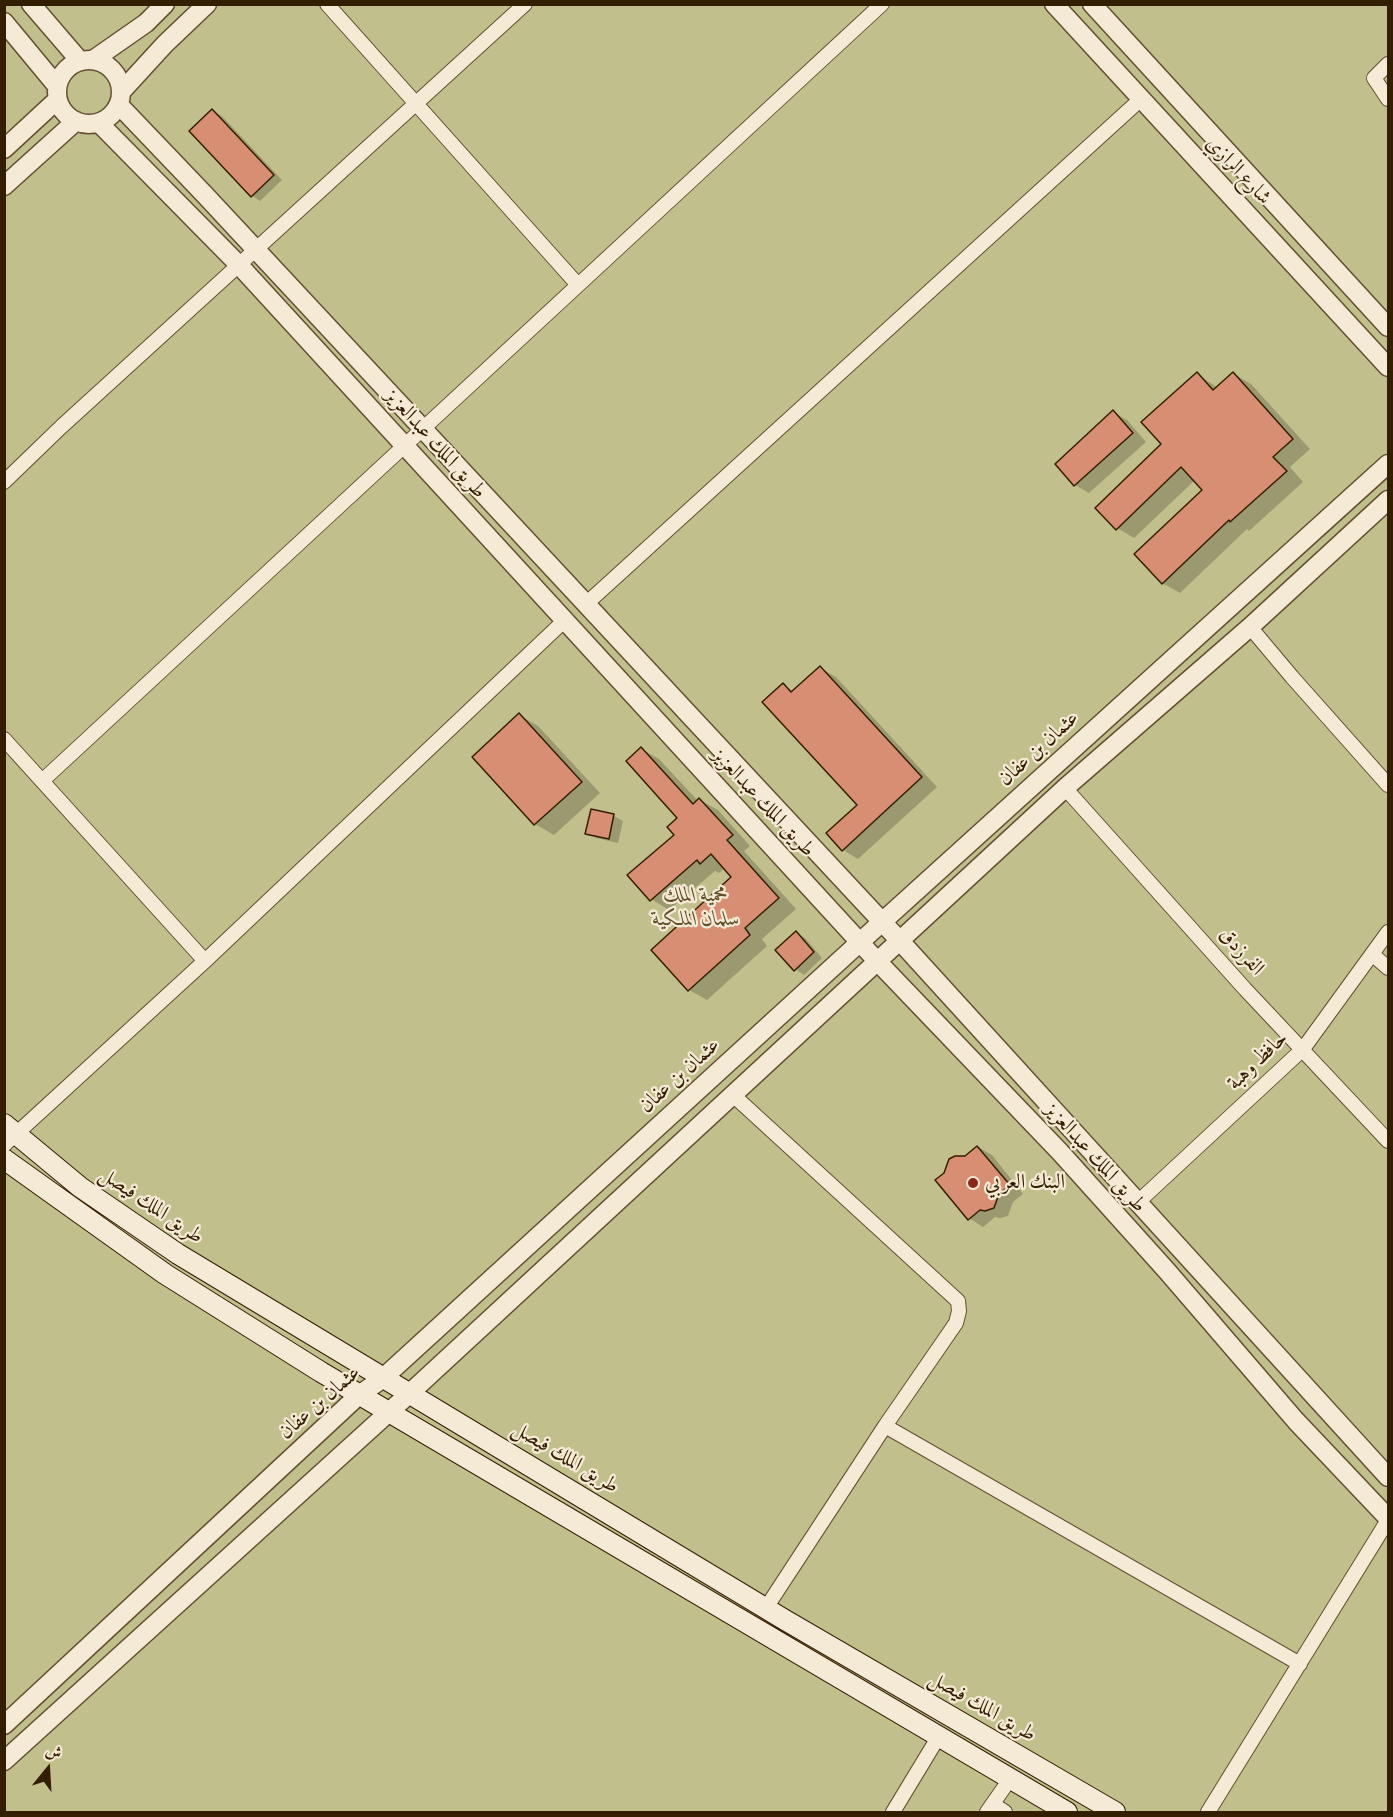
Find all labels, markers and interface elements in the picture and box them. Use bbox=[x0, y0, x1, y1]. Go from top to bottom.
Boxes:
street label: شارع الرازي bbox=[1200, 131, 1276, 211]
street label: طريق الملك عبدالعزيز bbox=[379, 384, 491, 504]
street label: عثمان بن عفان bbox=[993, 706, 1085, 792]
street label: طريق الملك عبدالعزيز bbox=[706, 743, 820, 863]
park label: محمية الملك سلمان الملكية bbox=[652, 883, 740, 933]
street label: الفرزدق bbox=[1213, 923, 1269, 981]
street label: حافظ وهبة bbox=[1222, 1026, 1294, 1096]
street label: عثمان بن عفان bbox=[634, 1033, 726, 1119]
street label: طريق الملك عبدالعزيز bbox=[1039, 1098, 1151, 1218]
street label: طريق الملك فيصل bbox=[94, 1162, 208, 1250]
place label: البنك العربي bbox=[985, 1170, 1065, 1196]
marker: البنك العربي bbox=[966, 1176, 980, 1190]
street label: عثمان بن عفان bbox=[274, 1361, 366, 1445]
street label: طريق الملك فيصل bbox=[507, 1416, 623, 1500]
street label: طريق الملك فيصل bbox=[924, 1666, 1040, 1748]
north arrow bbox=[18, 1739, 78, 1799]
text: ش bbox=[43, 1739, 65, 1765]

